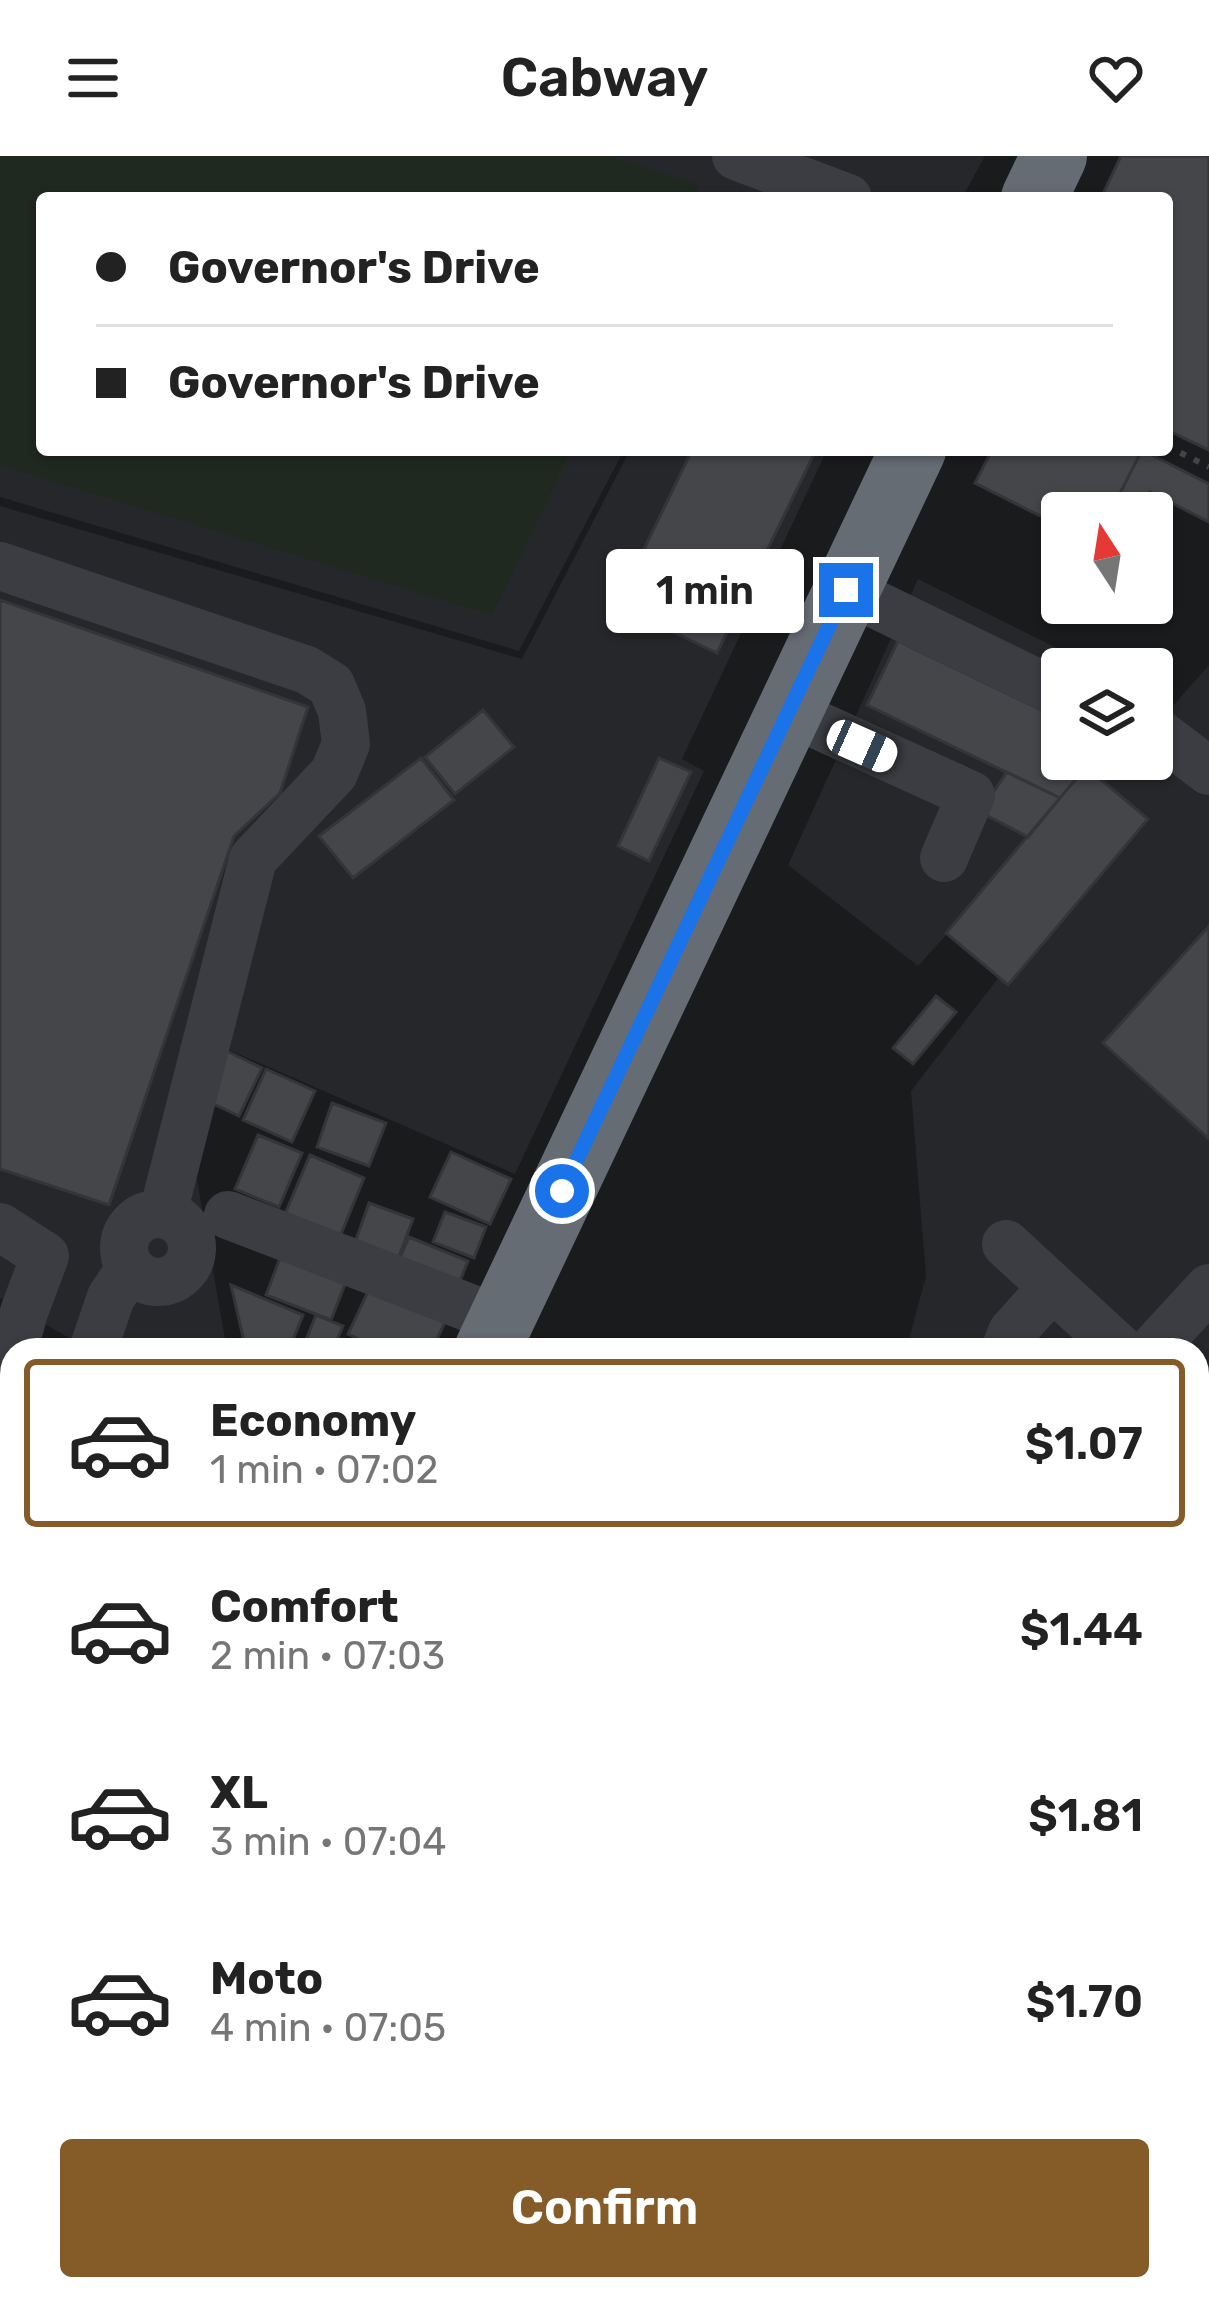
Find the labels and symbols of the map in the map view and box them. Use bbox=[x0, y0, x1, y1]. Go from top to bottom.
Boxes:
north arrow bbox=[1041, 492, 1173, 624]
callout: 1 min bbox=[606, 548, 804, 632]
route end bbox=[819, 563, 873, 617]
car bbox=[822, 715, 902, 777]
route start bbox=[535, 1164, 589, 1218]

